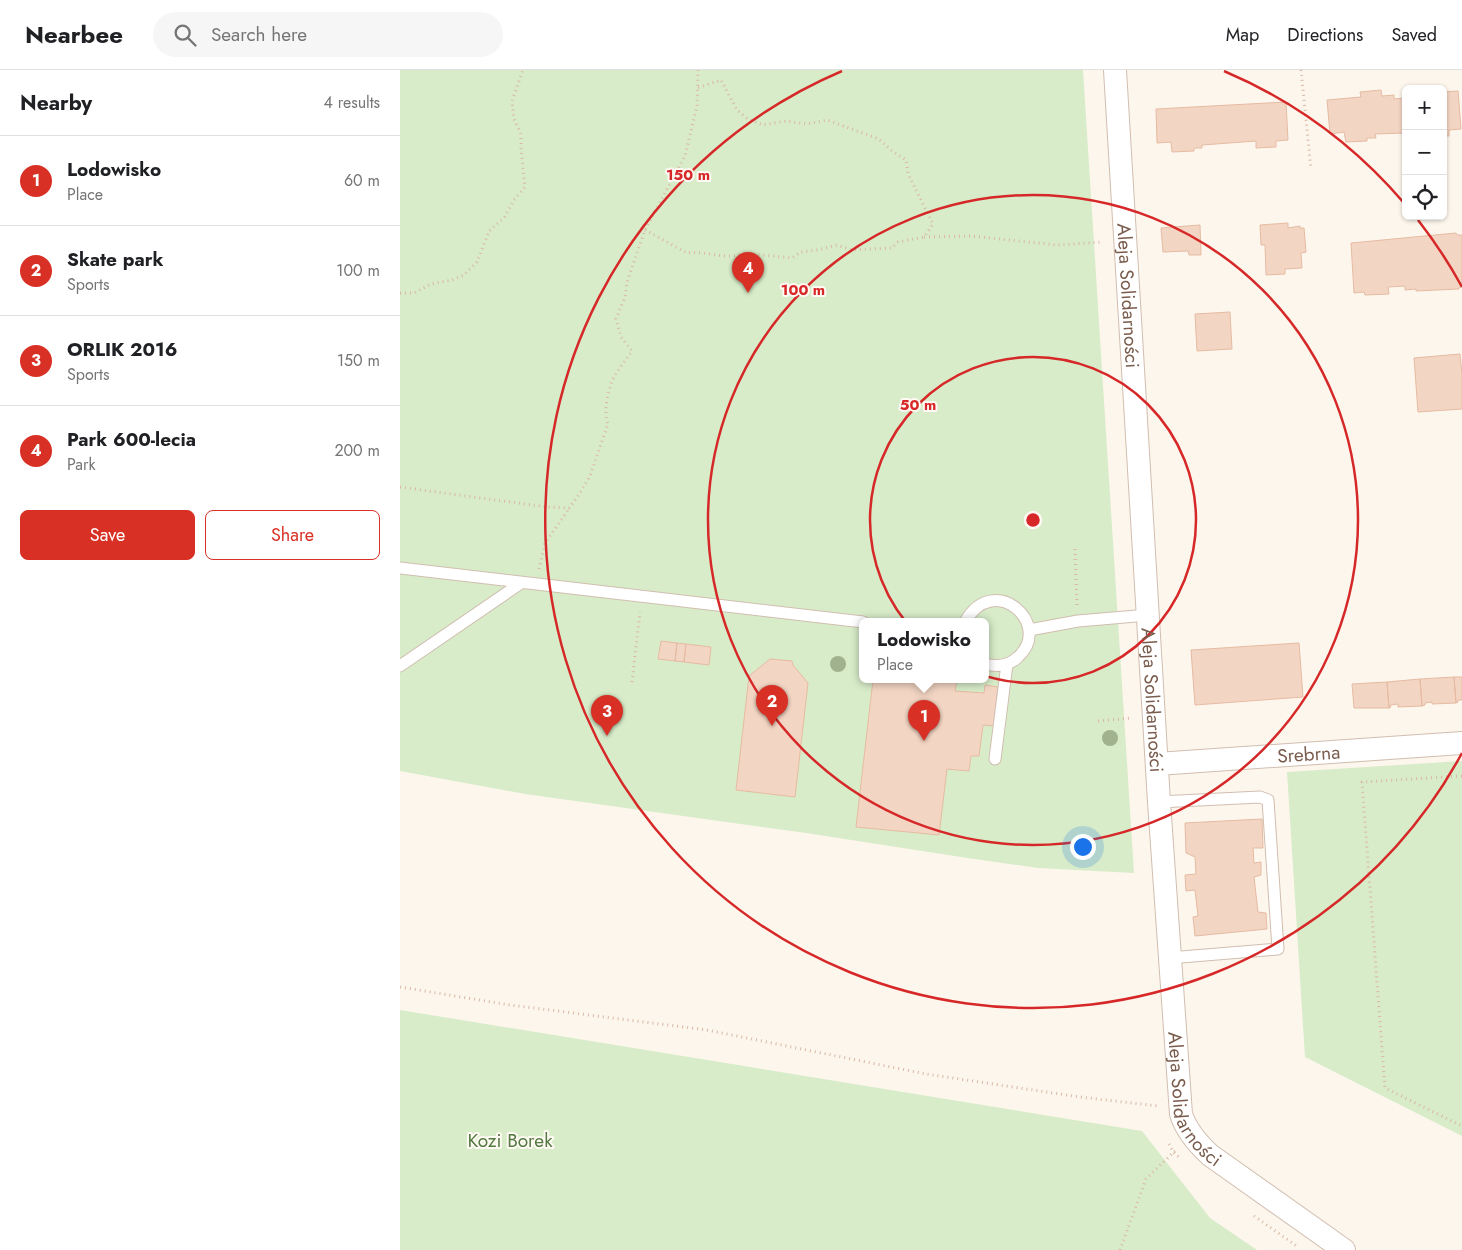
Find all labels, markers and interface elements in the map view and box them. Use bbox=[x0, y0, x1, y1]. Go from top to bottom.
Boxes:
search box bbox=[153, 12, 503, 57]
text: Nearbee bbox=[25, 17, 123, 52]
icon: search bbox=[171, 21, 199, 49]
text: Search here bbox=[211, 21, 307, 48]
text: Map bbox=[1226, 22, 1259, 48]
text: Directions bbox=[1287, 22, 1363, 48]
text: Saved bbox=[1391, 22, 1437, 48]
map controls bbox=[1402, 85, 1447, 220]
button: + bbox=[1402, 85, 1447, 130]
text: Nearby bbox=[20, 88, 92, 118]
text: 4 results bbox=[324, 91, 380, 114]
button: − bbox=[1402, 130, 1447, 175]
text: Lodowisko bbox=[67, 156, 161, 183]
text: 150 m bbox=[666, 164, 710, 186]
text: 1 bbox=[32, 169, 40, 192]
text: 60 m bbox=[344, 169, 380, 192]
button: locate bbox=[1402, 175, 1447, 220]
text: Place bbox=[67, 183, 103, 206]
street label: Aleja Solidarności bbox=[1110, 222, 1146, 369]
text: Skate park bbox=[67, 246, 163, 273]
pin: 4 bbox=[732, 252, 764, 293]
text: 2 bbox=[31, 259, 41, 282]
text: 100 m bbox=[336, 259, 380, 282]
text: Sports bbox=[67, 273, 109, 296]
text: 100 m bbox=[781, 279, 825, 301]
text: ORLIK 2016 bbox=[67, 336, 177, 363]
text: 3 bbox=[31, 349, 41, 372]
text: 150 m bbox=[337, 349, 380, 372]
text: Sports bbox=[67, 363, 109, 386]
text: 50 m bbox=[900, 394, 936, 416]
text: Park 600-lecia bbox=[67, 426, 196, 453]
text: 4 bbox=[30, 439, 42, 462]
text: 200 m bbox=[334, 439, 380, 462]
text: Park bbox=[67, 453, 96, 476]
button: Save bbox=[20, 510, 195, 560]
button: Share bbox=[205, 510, 380, 560]
centre of rings bbox=[1024, 511, 1042, 529]
popup bbox=[859, 618, 989, 683]
text: Lodowisko bbox=[877, 626, 971, 653]
street label: Aleja Solidarności bbox=[1135, 627, 1170, 773]
text: Place bbox=[877, 653, 913, 676]
pin: 2 bbox=[756, 685, 788, 726]
pin: 3 bbox=[591, 695, 623, 736]
pin: 1 bbox=[908, 700, 940, 741]
street label: Srebrna bbox=[1276, 738, 1341, 770]
your location bbox=[1070, 834, 1096, 860]
street label: Aleja Solidarności bbox=[1161, 1031, 1227, 1173]
park label: Kozi Borek bbox=[468, 1127, 553, 1154]

